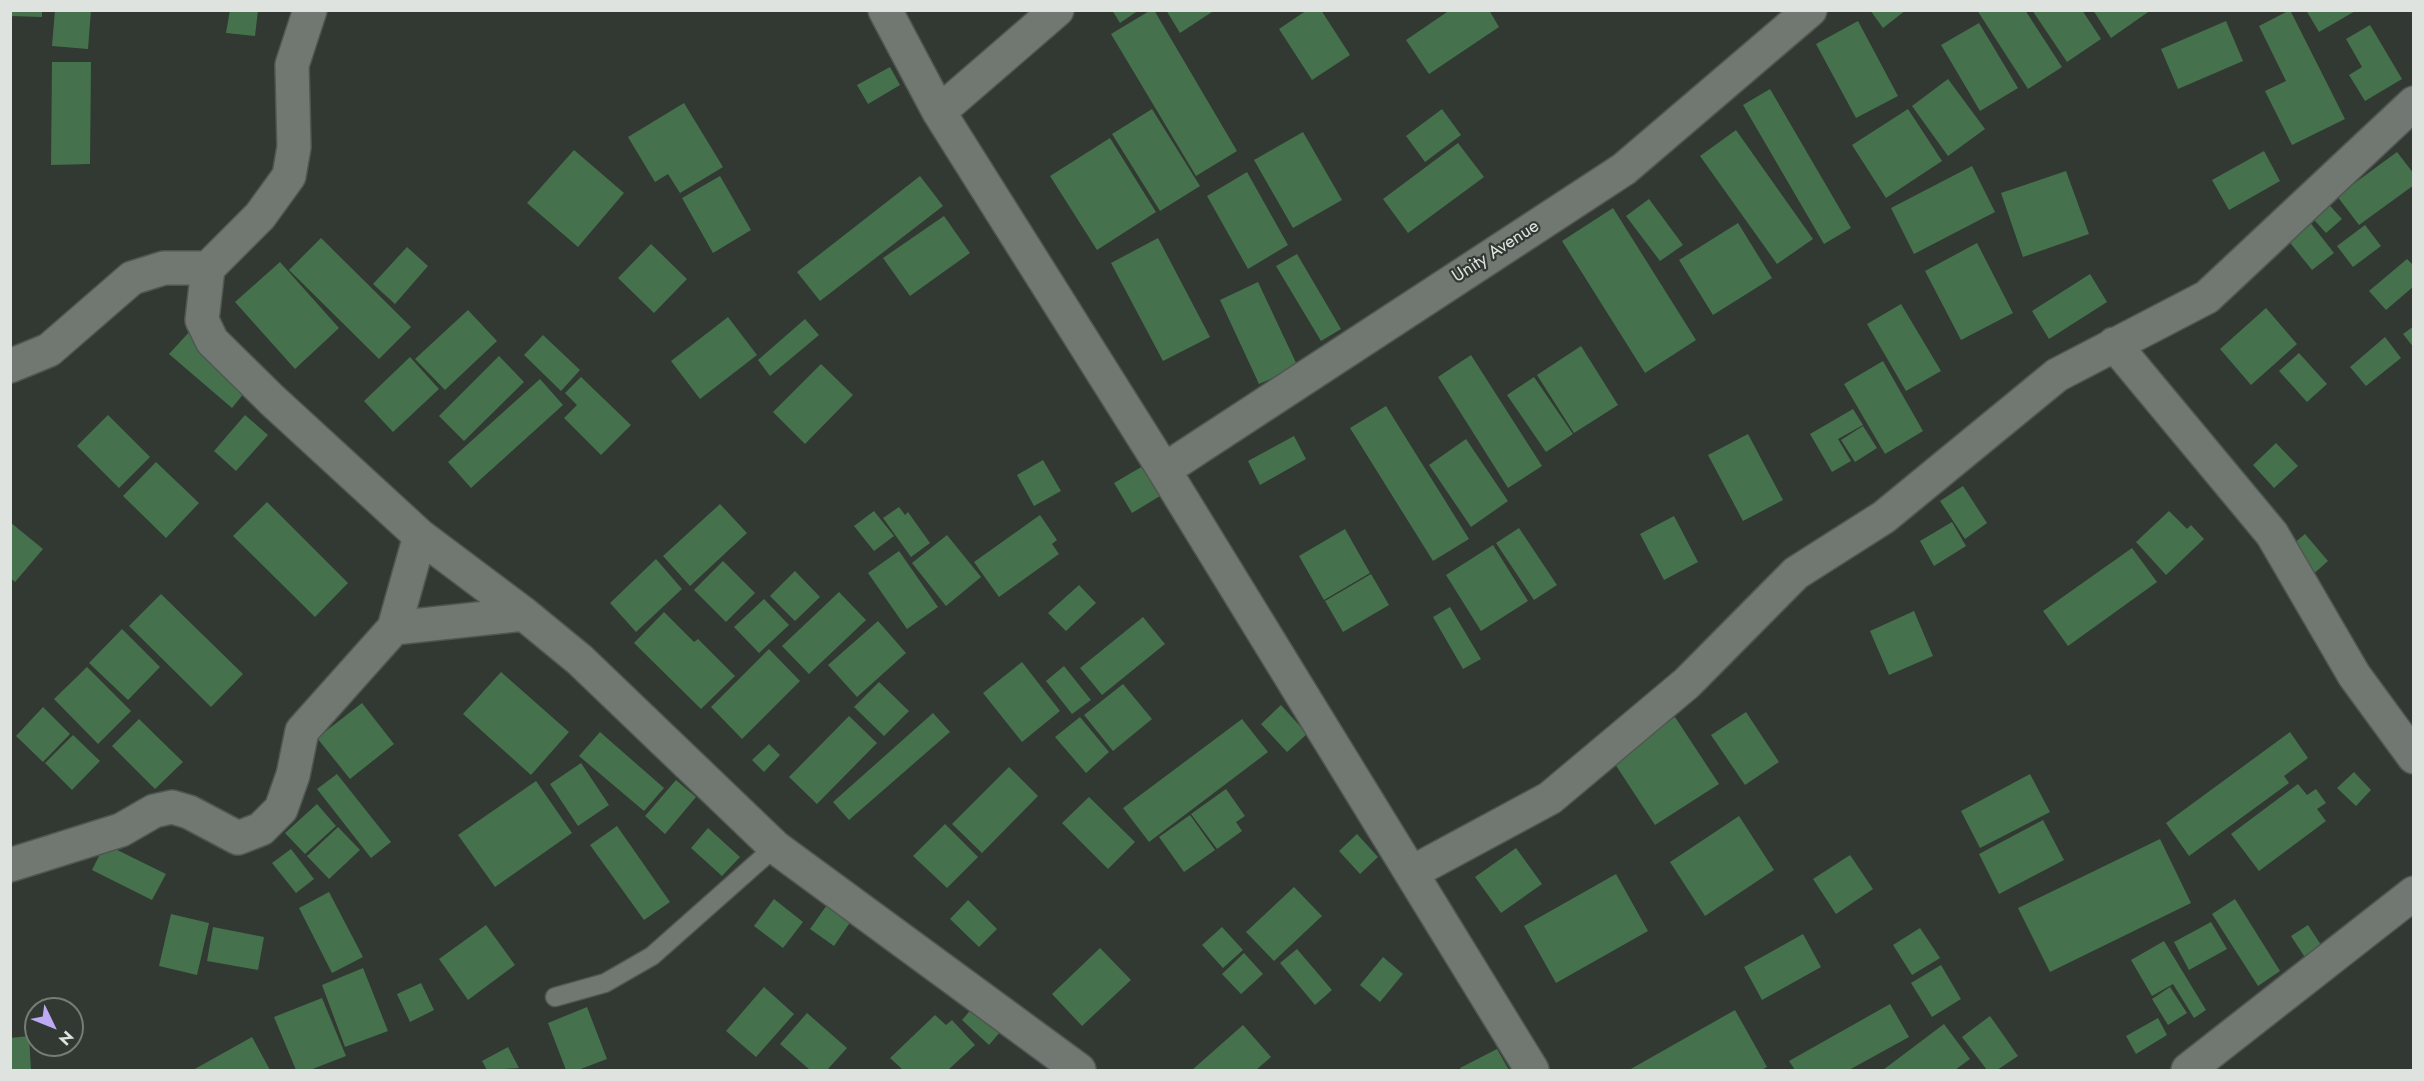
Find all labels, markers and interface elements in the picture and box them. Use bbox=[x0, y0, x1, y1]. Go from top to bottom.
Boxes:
street label: Unity Avenue bbox=[1449, 216, 1543, 288]
north arrow bbox=[24, 997, 84, 1057]
text: N bbox=[53, 1026, 79, 1051]

